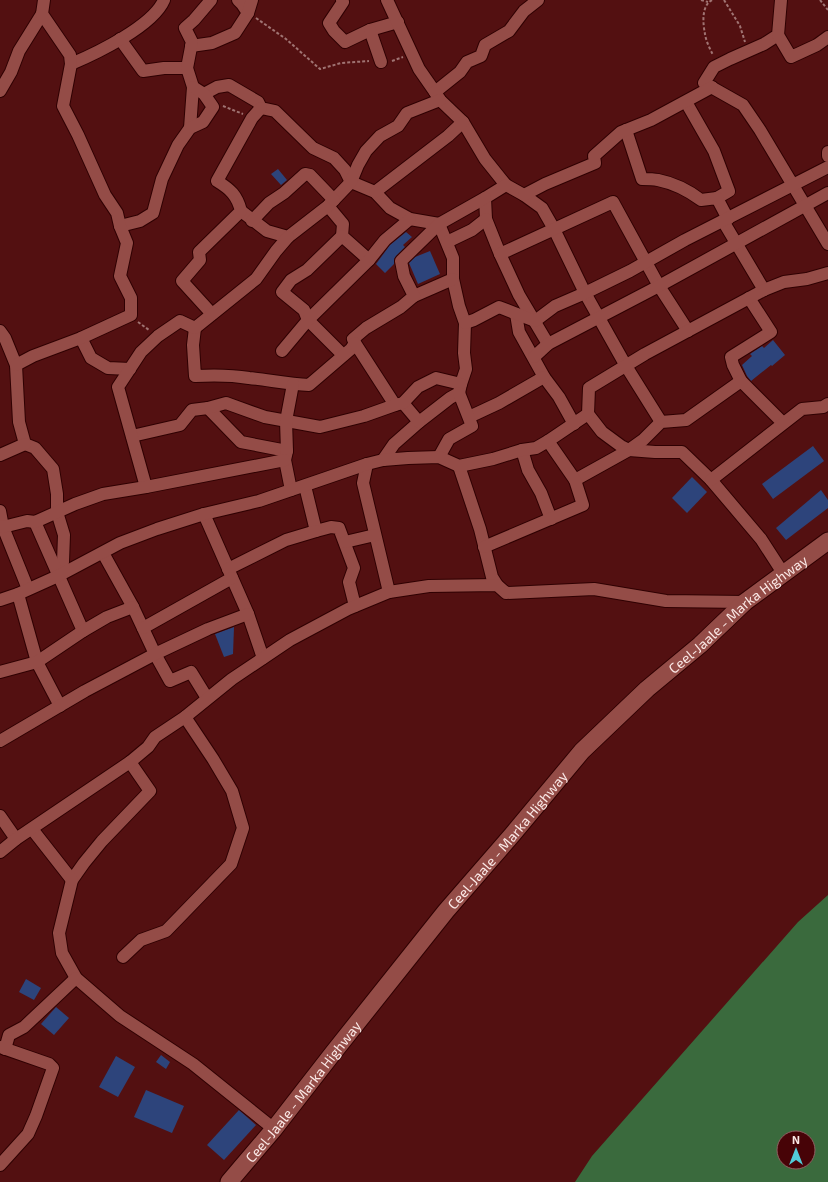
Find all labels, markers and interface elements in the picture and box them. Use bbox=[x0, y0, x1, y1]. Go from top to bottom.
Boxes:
street label: Ceel-Jaale - Marka Highway bbox=[665, 550, 811, 676]
street label: Ceel-Jaale - Marka Highway bbox=[443, 767, 571, 912]
street label: Ceel-Jaale - Marka Highway bbox=[241, 1017, 364, 1165]
north arrow bbox=[776, 1130, 816, 1170]
text: N bbox=[792, 1133, 800, 1146]

